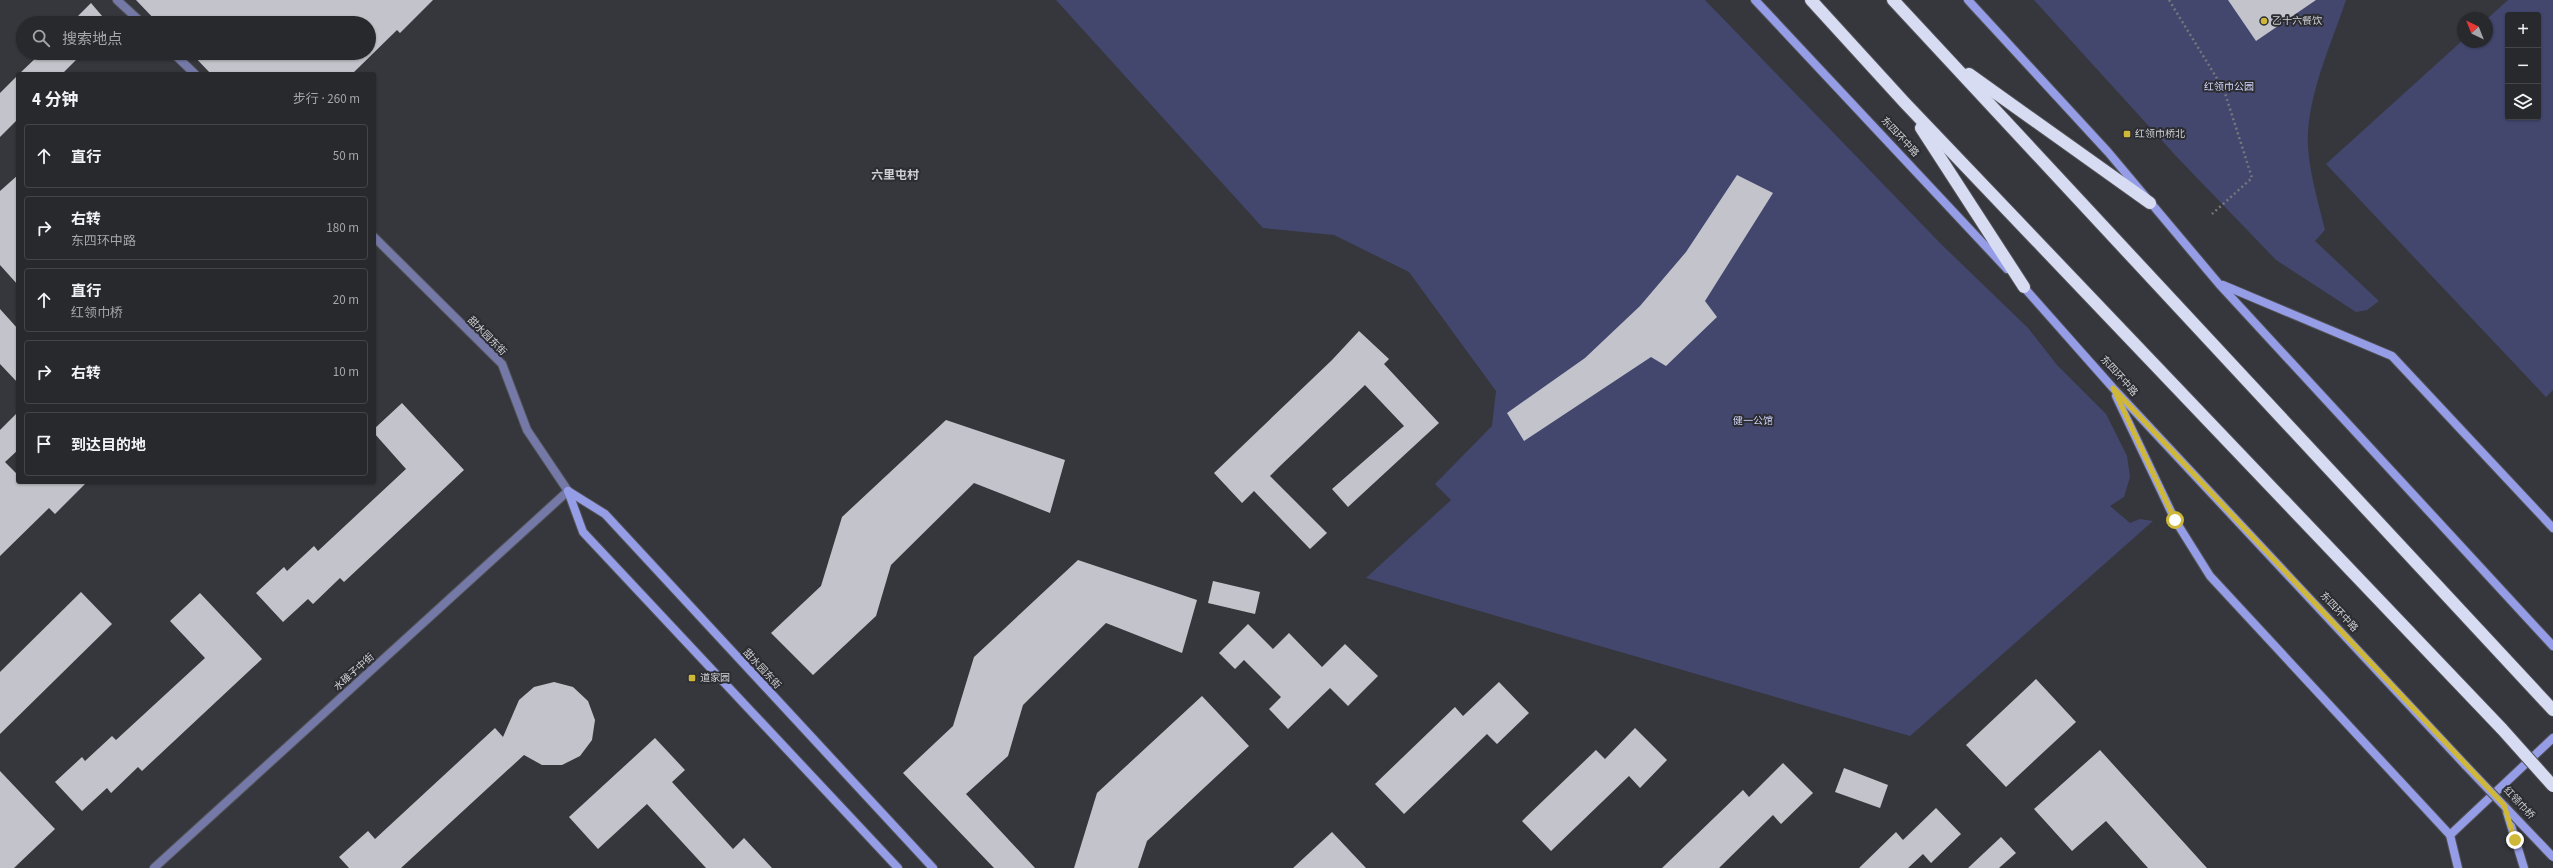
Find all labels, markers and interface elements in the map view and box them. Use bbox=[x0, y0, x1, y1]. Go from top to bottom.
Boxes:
north arrow bbox=[2457, 12, 2493, 48]
map controls bbox=[2505, 12, 2541, 120]
button: + bbox=[2505, 12, 2541, 48]
place label: 乙十六餐饮 bbox=[2272, 14, 2323, 28]
search box bbox=[16, 16, 376, 60]
marker: 乙十六餐饮 bbox=[2259, 16, 2269, 26]
icon: search bbox=[30, 27, 52, 49]
text: 搜索地点 bbox=[62, 29, 122, 50]
button: − bbox=[2505, 48, 2541, 84]
park label: 红领巾公园 bbox=[2204, 80, 2254, 94]
button: layers bbox=[2505, 84, 2541, 120]
text: 4 分钟 bbox=[32, 88, 78, 112]
text: 步行 · 260 m bbox=[293, 90, 360, 108]
street label: 东四环中路 bbox=[1878, 114, 1922, 160]
place label: 红领巾桥北 bbox=[2135, 127, 2185, 141]
marker: 红领巾桥北 bbox=[2122, 129, 2132, 139]
icon: ahead bbox=[33, 145, 55, 167]
text: 直行 bbox=[71, 147, 101, 168]
text: 50 m bbox=[333, 147, 359, 165]
district label: 六里屯村 bbox=[871, 167, 919, 184]
text: 右转 bbox=[71, 209, 101, 230]
icon: right bbox=[33, 217, 55, 239]
text: 180 m bbox=[326, 219, 359, 237]
text: 东四环中路 bbox=[71, 232, 136, 250]
text: 直行 bbox=[71, 281, 101, 302]
icon: ahead bbox=[33, 289, 55, 311]
text: 20 m bbox=[333, 291, 359, 309]
text: 红领巾桥 bbox=[71, 304, 123, 322]
street label: 甜水园东街 bbox=[464, 313, 510, 359]
street label: 东四环中路 bbox=[2097, 353, 2141, 399]
icon: right bbox=[33, 361, 55, 383]
text: 右转 bbox=[71, 363, 101, 384]
text: 10 m bbox=[333, 363, 359, 381]
park label: 健一公馆 bbox=[1733, 414, 1773, 428]
icon: arrive bbox=[33, 433, 55, 455]
text: 到达目的地 bbox=[71, 435, 146, 456]
route start bbox=[2166, 511, 2184, 529]
street label: 东四环中路 bbox=[2317, 589, 2361, 635]
street label: 甜水园东街 bbox=[740, 646, 784, 692]
street label: 水碓子中街 bbox=[331, 650, 377, 694]
place label: 道家园 bbox=[700, 671, 730, 685]
marker: 道家园 bbox=[687, 673, 697, 683]
street label: 红领巾桥 bbox=[2500, 784, 2538, 822]
route end bbox=[2506, 831, 2524, 849]

